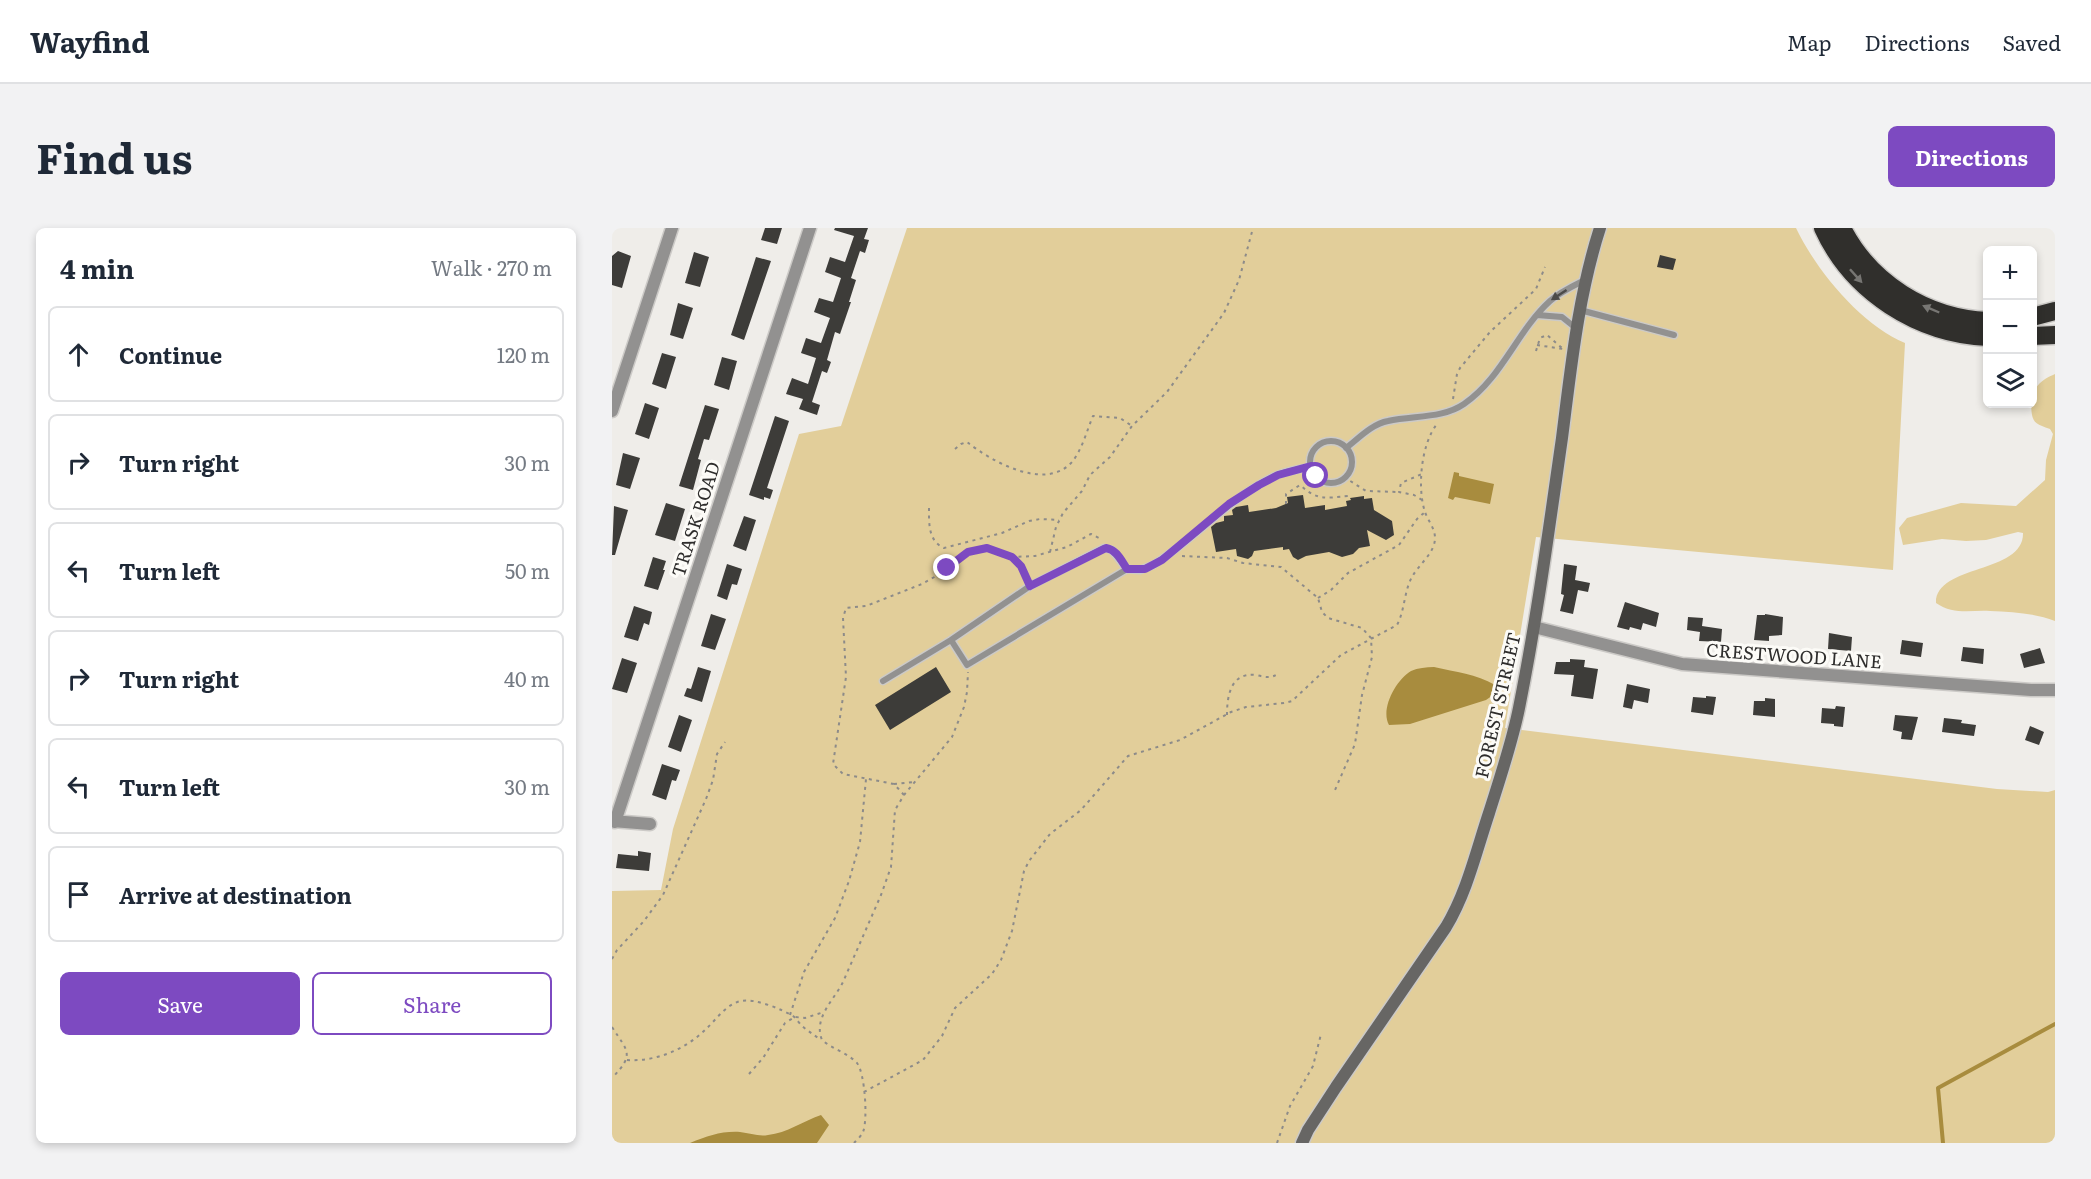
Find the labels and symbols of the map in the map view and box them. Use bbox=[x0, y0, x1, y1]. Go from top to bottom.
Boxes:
one-way arrow bbox=[1849, 268, 1862, 283]
one-way arrow bbox=[1551, 289, 1567, 300]
one-way arrow bbox=[1921, 304, 1939, 314]
street label: TRASK ROAD bbox=[664, 458, 726, 580]
route start bbox=[1302, 462, 1328, 488]
route end bbox=[933, 554, 959, 580]
street label: FOREST STREET bbox=[1467, 629, 1527, 781]
street label: CRESTWOOD LANE bbox=[1705, 635, 1883, 675]

